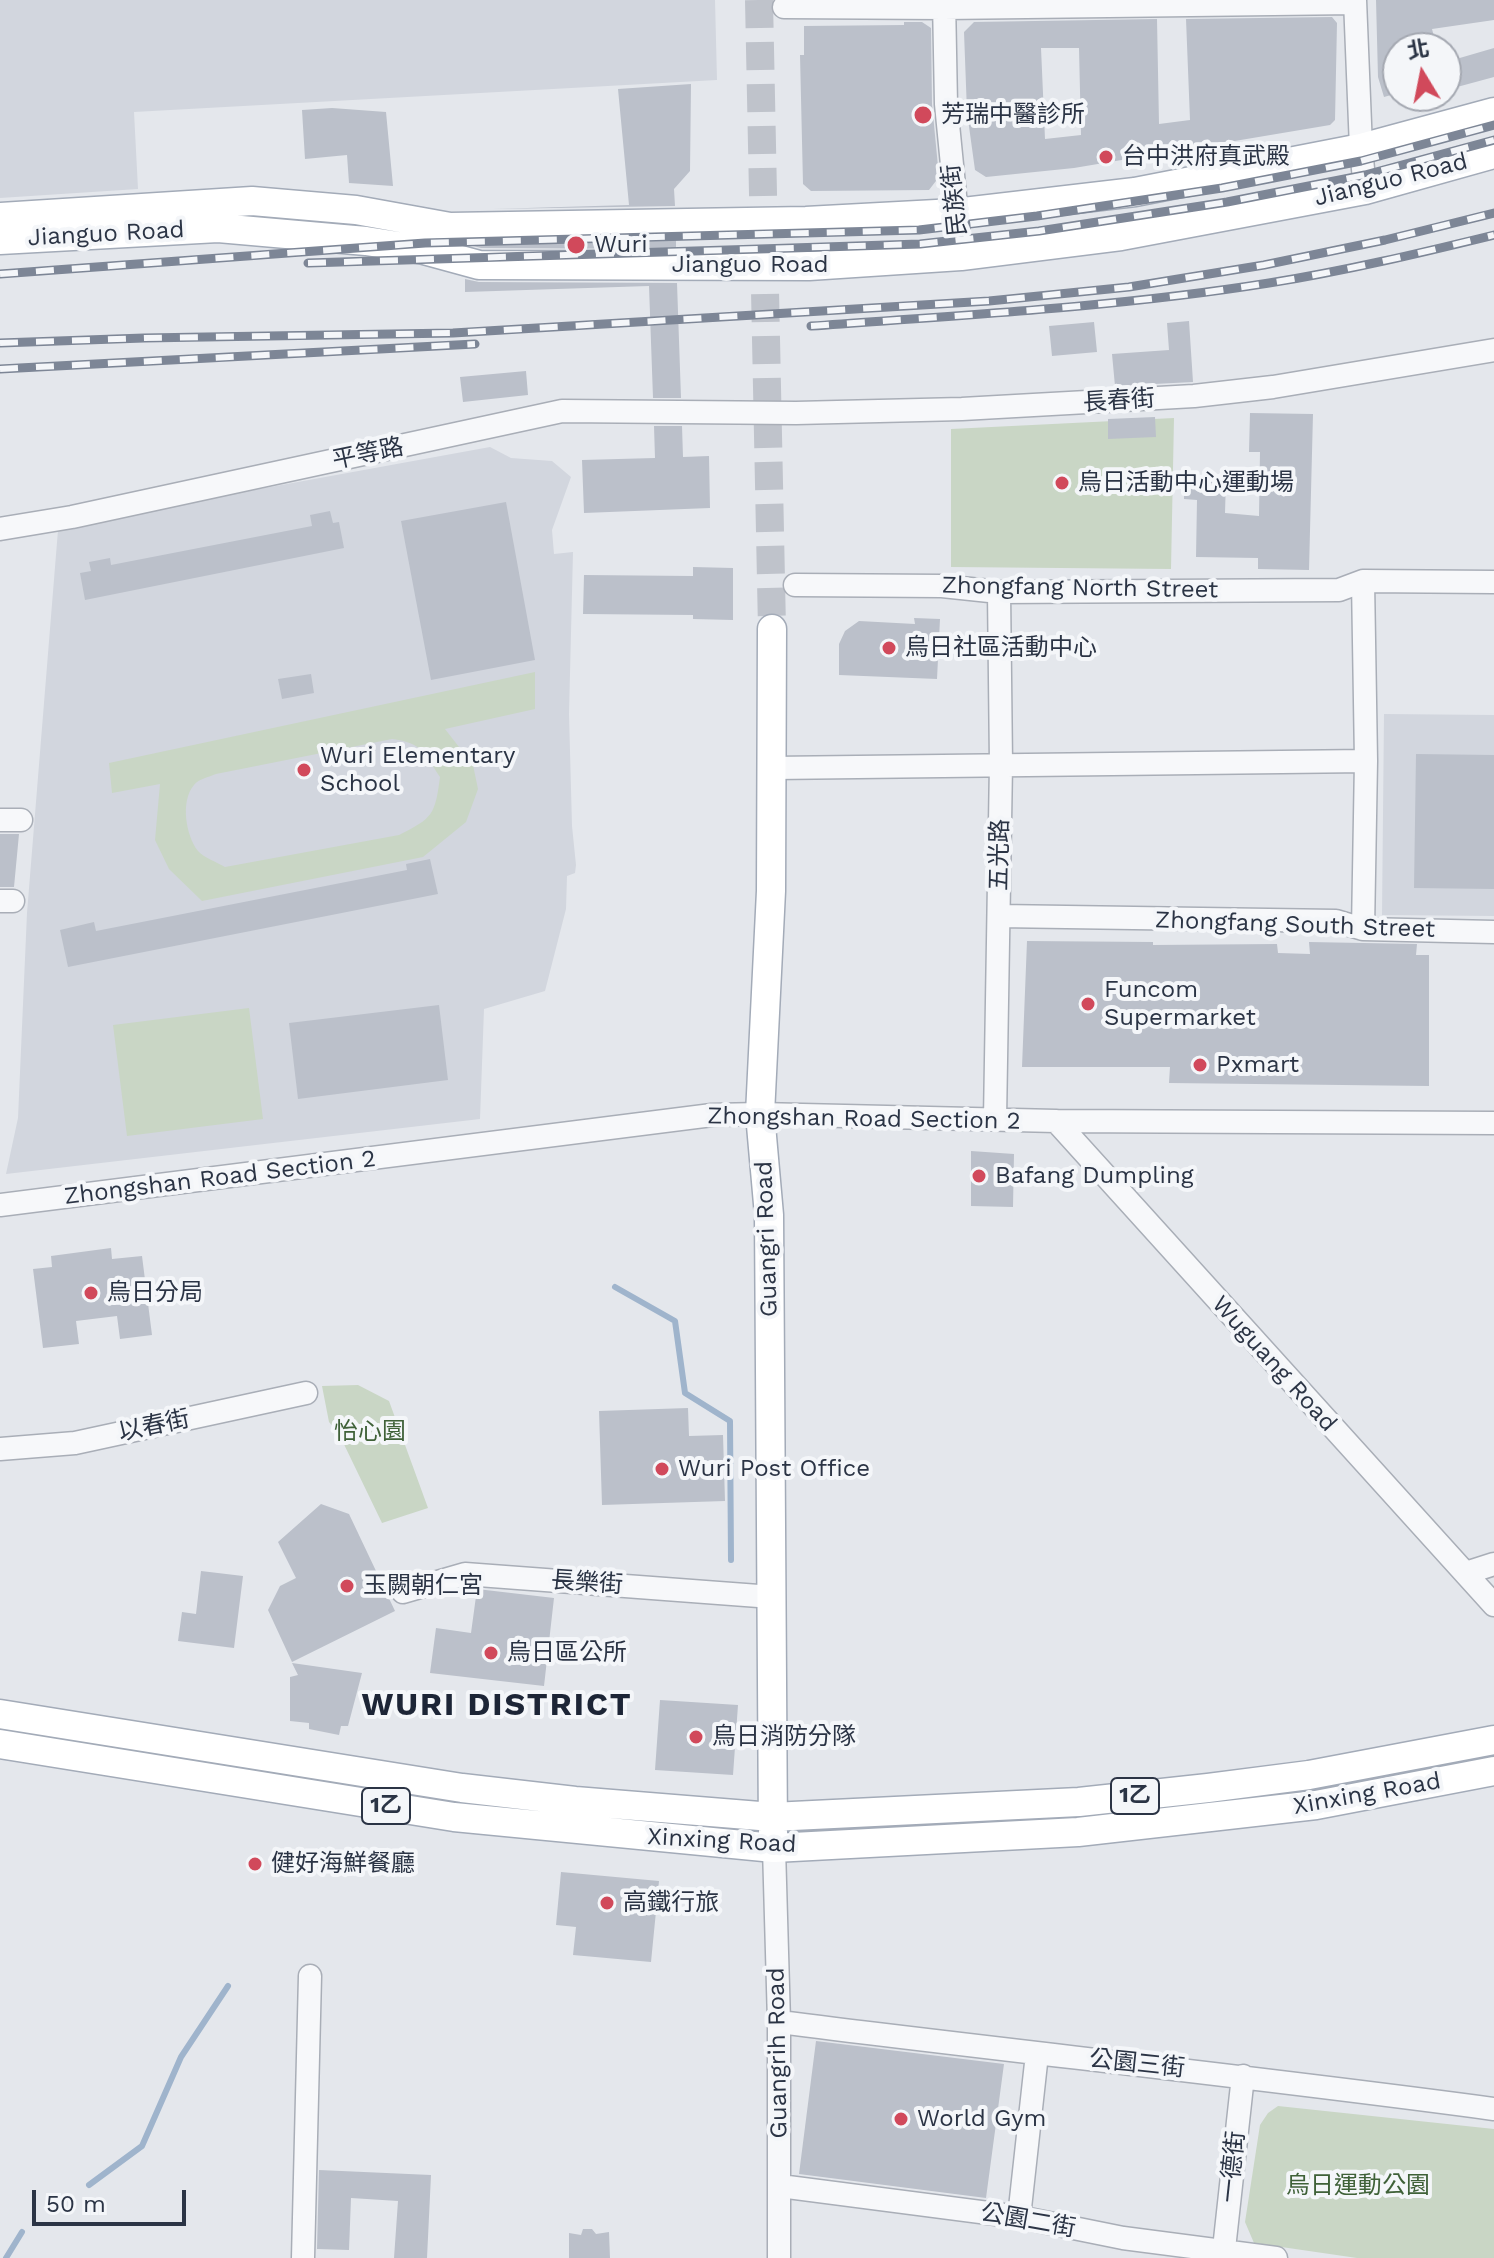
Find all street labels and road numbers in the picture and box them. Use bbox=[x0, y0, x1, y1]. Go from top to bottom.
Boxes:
street label: Jianguo Road bbox=[1311, 147, 1471, 213]
street label: 民族街 bbox=[937, 163, 973, 237]
street label: Jianguo Road bbox=[27, 216, 185, 252]
street label: Jianguo Road bbox=[671, 251, 829, 279]
street label: 長春街 bbox=[1082, 384, 1156, 418]
street label: 平等路 bbox=[330, 432, 406, 476]
street label: Zhongfang North Street bbox=[942, 571, 1218, 605]
street label: 五光路 bbox=[985, 819, 1015, 891]
street label: Zhongfang South Street bbox=[1155, 906, 1435, 944]
street label: Zhongshan Road Section 2 bbox=[707, 1102, 1021, 1136]
street label: Zhongshan Road Section 2 bbox=[63, 1145, 377, 1211]
street label: Guangri Road bbox=[750, 1160, 784, 1318]
street label: Wuguang Road bbox=[1205, 1290, 1343, 1438]
street label: 以春街 bbox=[116, 1404, 192, 1448]
street label: 長樂街 bbox=[550, 1566, 624, 1600]
street label: Xinxing Road bbox=[1291, 1767, 1443, 1821]
road number: 1乙 bbox=[1111, 1778, 1159, 1814]
road number: 1乙 bbox=[362, 1788, 410, 1824]
street label: Xinxing Road bbox=[647, 1823, 797, 1859]
street label: Guangrih Road bbox=[762, 1967, 794, 2139]
street label: 公園三街 bbox=[1088, 2045, 1186, 2083]
street label: 一德街 bbox=[1215, 2130, 1251, 2204]
street label: 公園二街 bbox=[978, 2198, 1078, 2244]

